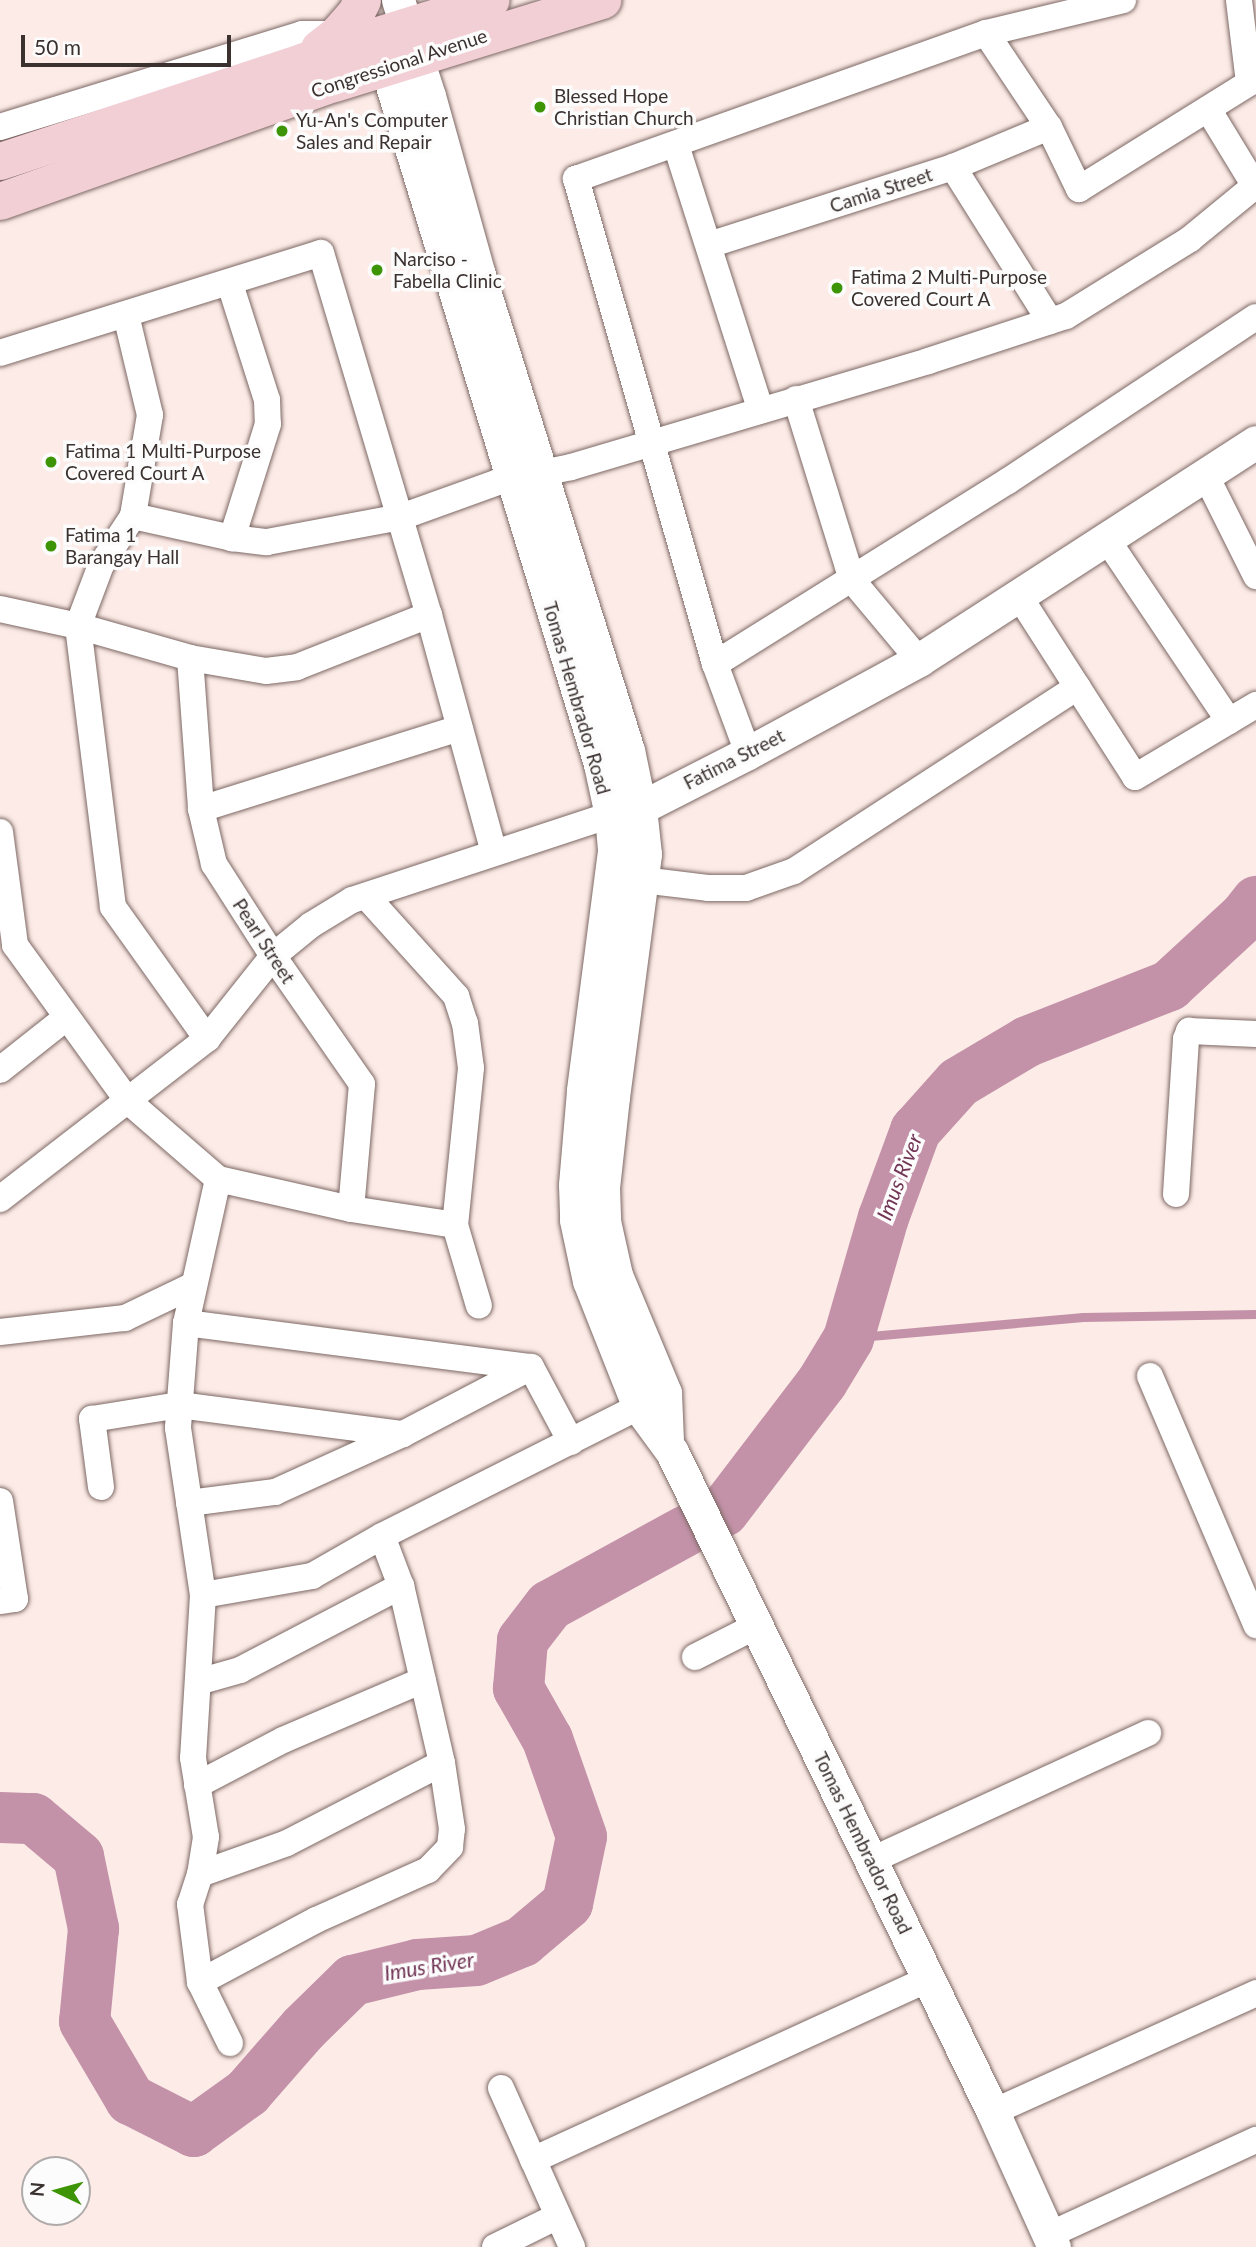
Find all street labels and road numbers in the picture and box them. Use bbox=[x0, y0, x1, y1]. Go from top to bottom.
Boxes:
street label: Congressional Avenue bbox=[308, 24, 490, 102]
street label: Camia Street bbox=[827, 163, 935, 217]
street label: Tomas Hembrador Road bbox=[538, 599, 616, 797]
street label: Fatima Street bbox=[680, 724, 788, 794]
street label: Pearl Street bbox=[228, 894, 300, 988]
street label: Tomas Hembrador Road bbox=[809, 1748, 917, 1938]

